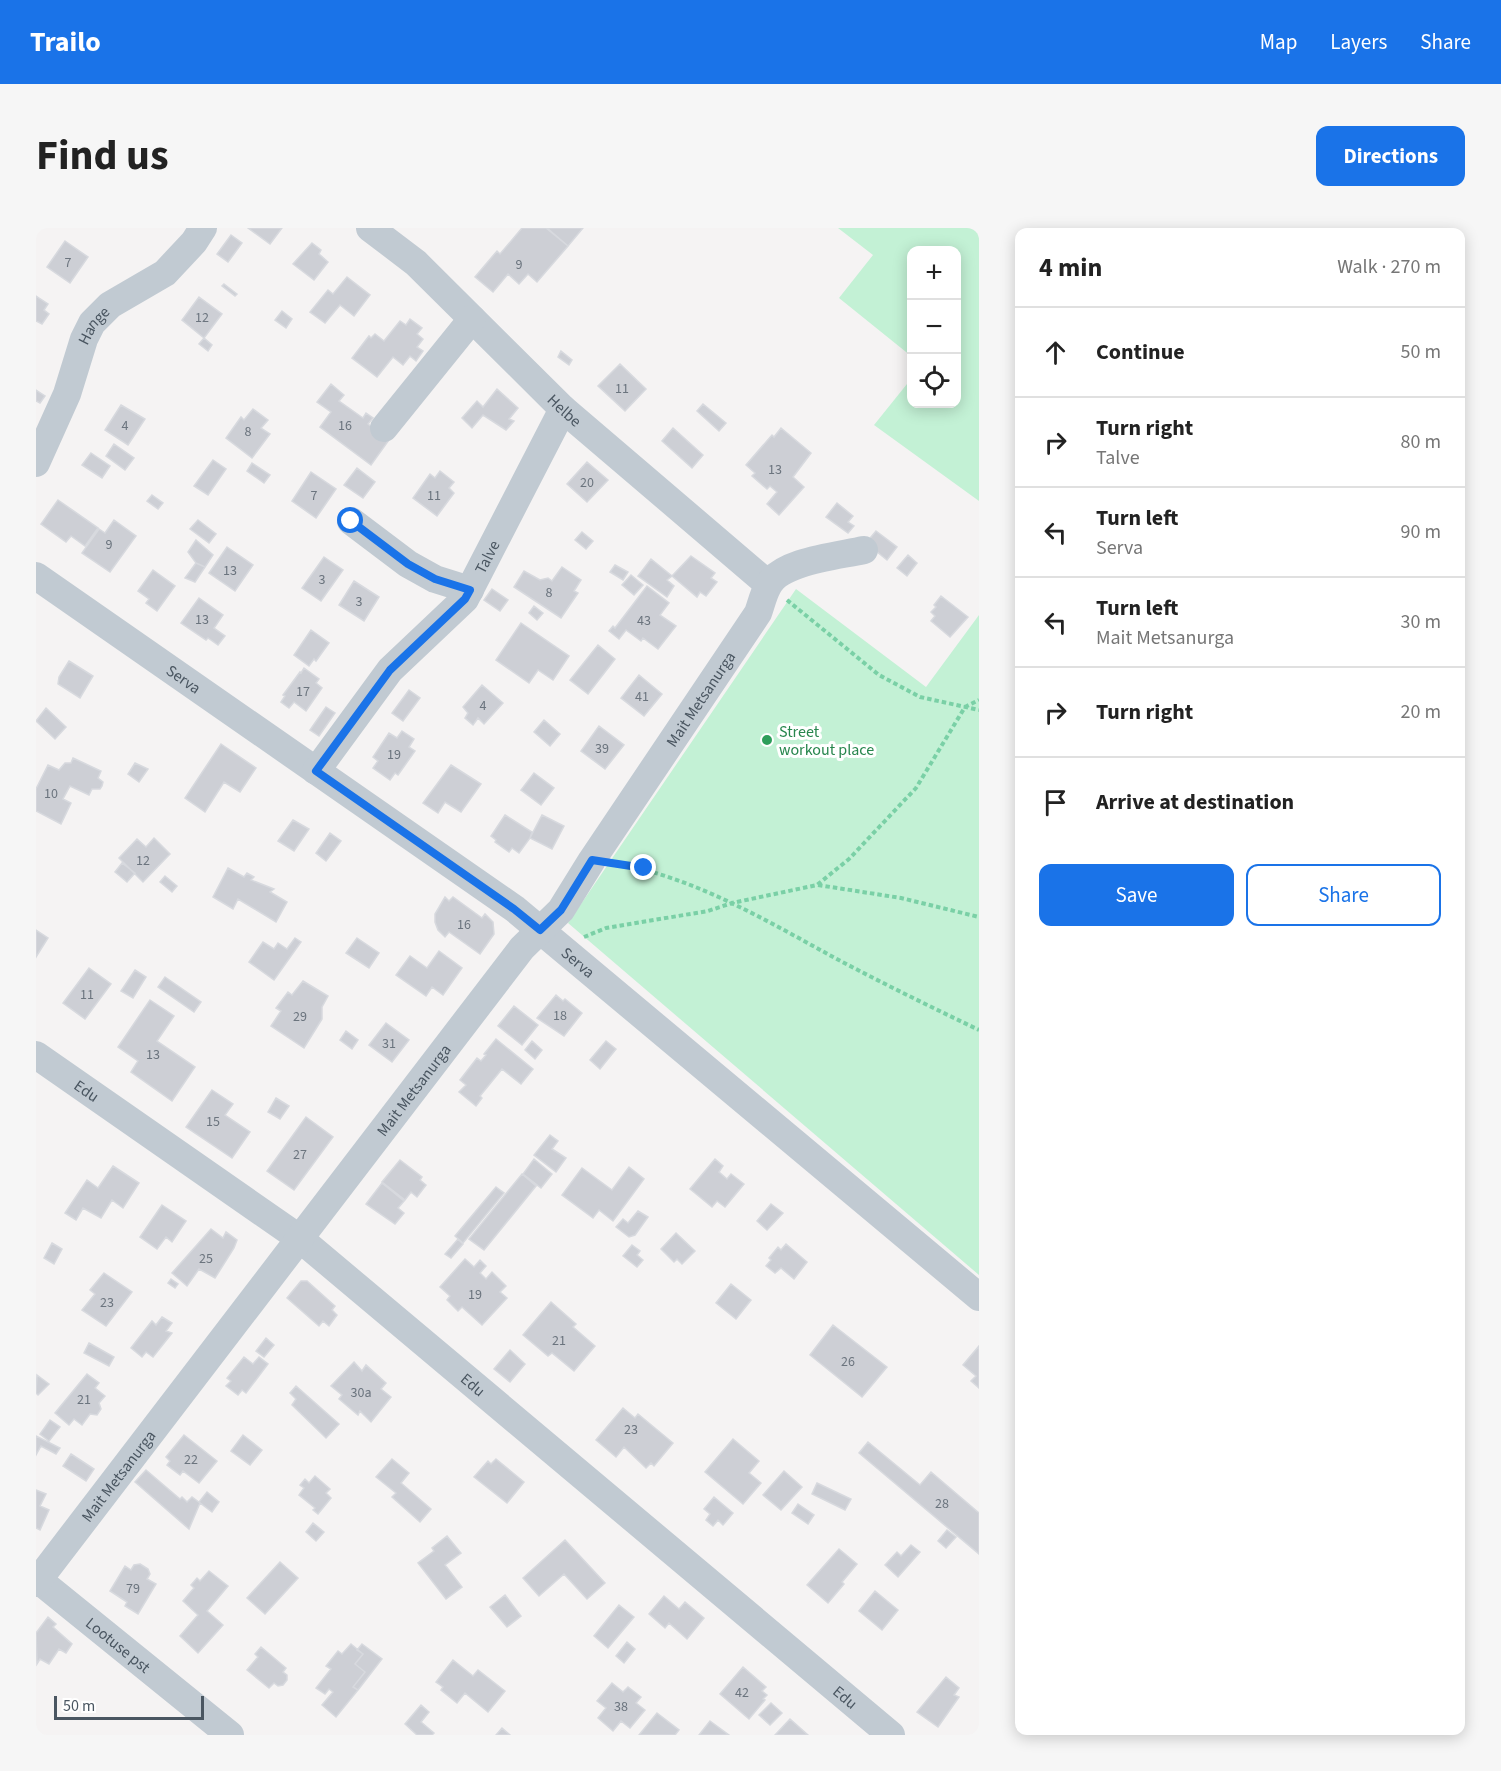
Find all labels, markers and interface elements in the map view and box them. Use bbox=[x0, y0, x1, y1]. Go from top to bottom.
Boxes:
text: Trailo bbox=[30, 22, 101, 62]
text: Map bbox=[1260, 27, 1297, 57]
text: Layers bbox=[1330, 27, 1387, 57]
text: Share bbox=[1420, 27, 1471, 57]
text: Find us bbox=[36, 126, 169, 186]
button: Directions bbox=[1316, 126, 1465, 186]
map controls bbox=[907, 246, 961, 408]
button: + bbox=[907, 246, 961, 300]
text: 4 min bbox=[1039, 249, 1102, 286]
house number: 7 bbox=[65, 253, 72, 273]
text: Walk · 270 m bbox=[1337, 253, 1441, 281]
house number: 9 bbox=[516, 255, 523, 275]
button: − bbox=[907, 300, 961, 354]
street label: Hange bbox=[73, 301, 115, 349]
house number: 12 bbox=[195, 308, 209, 328]
icon: ahead bbox=[1039, 336, 1072, 369]
text: Continue bbox=[1096, 336, 1185, 368]
text: 50 m bbox=[1401, 338, 1441, 366]
button: locate bbox=[907, 354, 961, 408]
house number: 11 bbox=[615, 379, 629, 399]
street label: Helbe bbox=[542, 389, 586, 432]
text: Turn right bbox=[1096, 412, 1193, 444]
house number: 4 bbox=[122, 416, 129, 436]
house number: 16 bbox=[338, 416, 352, 436]
house number: 8 bbox=[245, 422, 252, 442]
icon: right bbox=[1039, 426, 1072, 459]
text: 80 m bbox=[1401, 428, 1441, 456]
text: Talve bbox=[1096, 444, 1140, 472]
house number: 13 bbox=[768, 460, 782, 480]
house number: 20 bbox=[580, 473, 594, 493]
house number: 7 bbox=[311, 486, 318, 506]
house number: 11 bbox=[427, 486, 441, 506]
text: Turn left bbox=[1096, 502, 1178, 534]
route start bbox=[337, 507, 363, 533]
icon: left bbox=[1039, 516, 1072, 549]
text: 90 m bbox=[1401, 518, 1441, 546]
text: Serva bbox=[1096, 534, 1143, 562]
house number: 9 bbox=[106, 535, 113, 555]
street label: Talve bbox=[470, 537, 505, 578]
house number: 13 bbox=[223, 561, 237, 581]
house number: 3 bbox=[319, 570, 326, 590]
house number: 8 bbox=[546, 583, 553, 603]
house number: 3 bbox=[356, 592, 363, 612]
text: Turn left bbox=[1096, 592, 1178, 624]
icon: left bbox=[1039, 606, 1072, 639]
text: 30 m bbox=[1401, 608, 1441, 636]
house number: 13 bbox=[195, 610, 209, 630]
house number: 43 bbox=[637, 611, 651, 631]
text: Mait Metsanurga bbox=[1096, 624, 1234, 652]
street label: Mait Metsanurga bbox=[661, 647, 741, 751]
street label: Serva bbox=[161, 660, 205, 699]
house number: 17 bbox=[296, 682, 310, 702]
house number: 41 bbox=[635, 687, 649, 707]
house number: 4 bbox=[480, 696, 487, 716]
icon: right bbox=[1039, 696, 1072, 729]
text: Turn right bbox=[1096, 696, 1193, 728]
text: 20 m bbox=[1401, 698, 1441, 726]
place label: Street workout place bbox=[779, 721, 874, 761]
marker: Street workout place bbox=[760, 733, 774, 747]
house number: 39 bbox=[595, 739, 609, 759]
house number: 19 bbox=[387, 745, 401, 765]
house number: 10 bbox=[44, 784, 58, 804]
icon: arrive bbox=[1039, 786, 1072, 819]
text: Arrive at destination bbox=[1096, 786, 1294, 818]
house number: 12 bbox=[136, 851, 150, 871]
route end bbox=[630, 854, 656, 880]
button: Save bbox=[1039, 864, 1234, 926]
button: Share bbox=[1246, 864, 1441, 926]
house number: 16 bbox=[457, 915, 471, 935]
street label: Serva bbox=[556, 942, 599, 983]
house number: 11 bbox=[80, 985, 94, 1005]
house number: 18 bbox=[553, 1006, 567, 1026]
house number: 29 bbox=[293, 1007, 307, 1027]
house number: 31 bbox=[382, 1034, 396, 1054]
street label: Mait Metsanurga bbox=[372, 1040, 457, 1141]
house number: 13 bbox=[146, 1045, 160, 1065]
street label: Edu bbox=[69, 1075, 103, 1108]
house number: 15 bbox=[206, 1112, 220, 1132]
house number: 27 bbox=[293, 1145, 307, 1165]
house number: 25 bbox=[199, 1249, 213, 1269]
house number: 19 bbox=[468, 1285, 482, 1305]
house number: 23 bbox=[100, 1293, 114, 1313]
house number: 21 bbox=[552, 1331, 566, 1351]
house number: 26 bbox=[841, 1352, 855, 1372]
street label: Edu bbox=[456, 1368, 490, 1402]
house number: 30a bbox=[351, 1383, 371, 1403]
house number: 21 bbox=[77, 1390, 91, 1410]
house number: 23 bbox=[624, 1420, 638, 1440]
street label: Mait Metsanurga bbox=[77, 1426, 161, 1527]
house number: 22 bbox=[184, 1450, 198, 1470]
house number: 28 bbox=[935, 1494, 949, 1514]
house number: 79 bbox=[126, 1579, 140, 1599]
street label: Lootuse pst bbox=[81, 1613, 155, 1679]
street label: Edu bbox=[828, 1681, 862, 1714]
house number: 42 bbox=[735, 1683, 749, 1703]
scale bar bbox=[54, 1693, 204, 1720]
text: 50 m bbox=[63, 1695, 95, 1717]
house number: 38 bbox=[614, 1697, 628, 1717]

